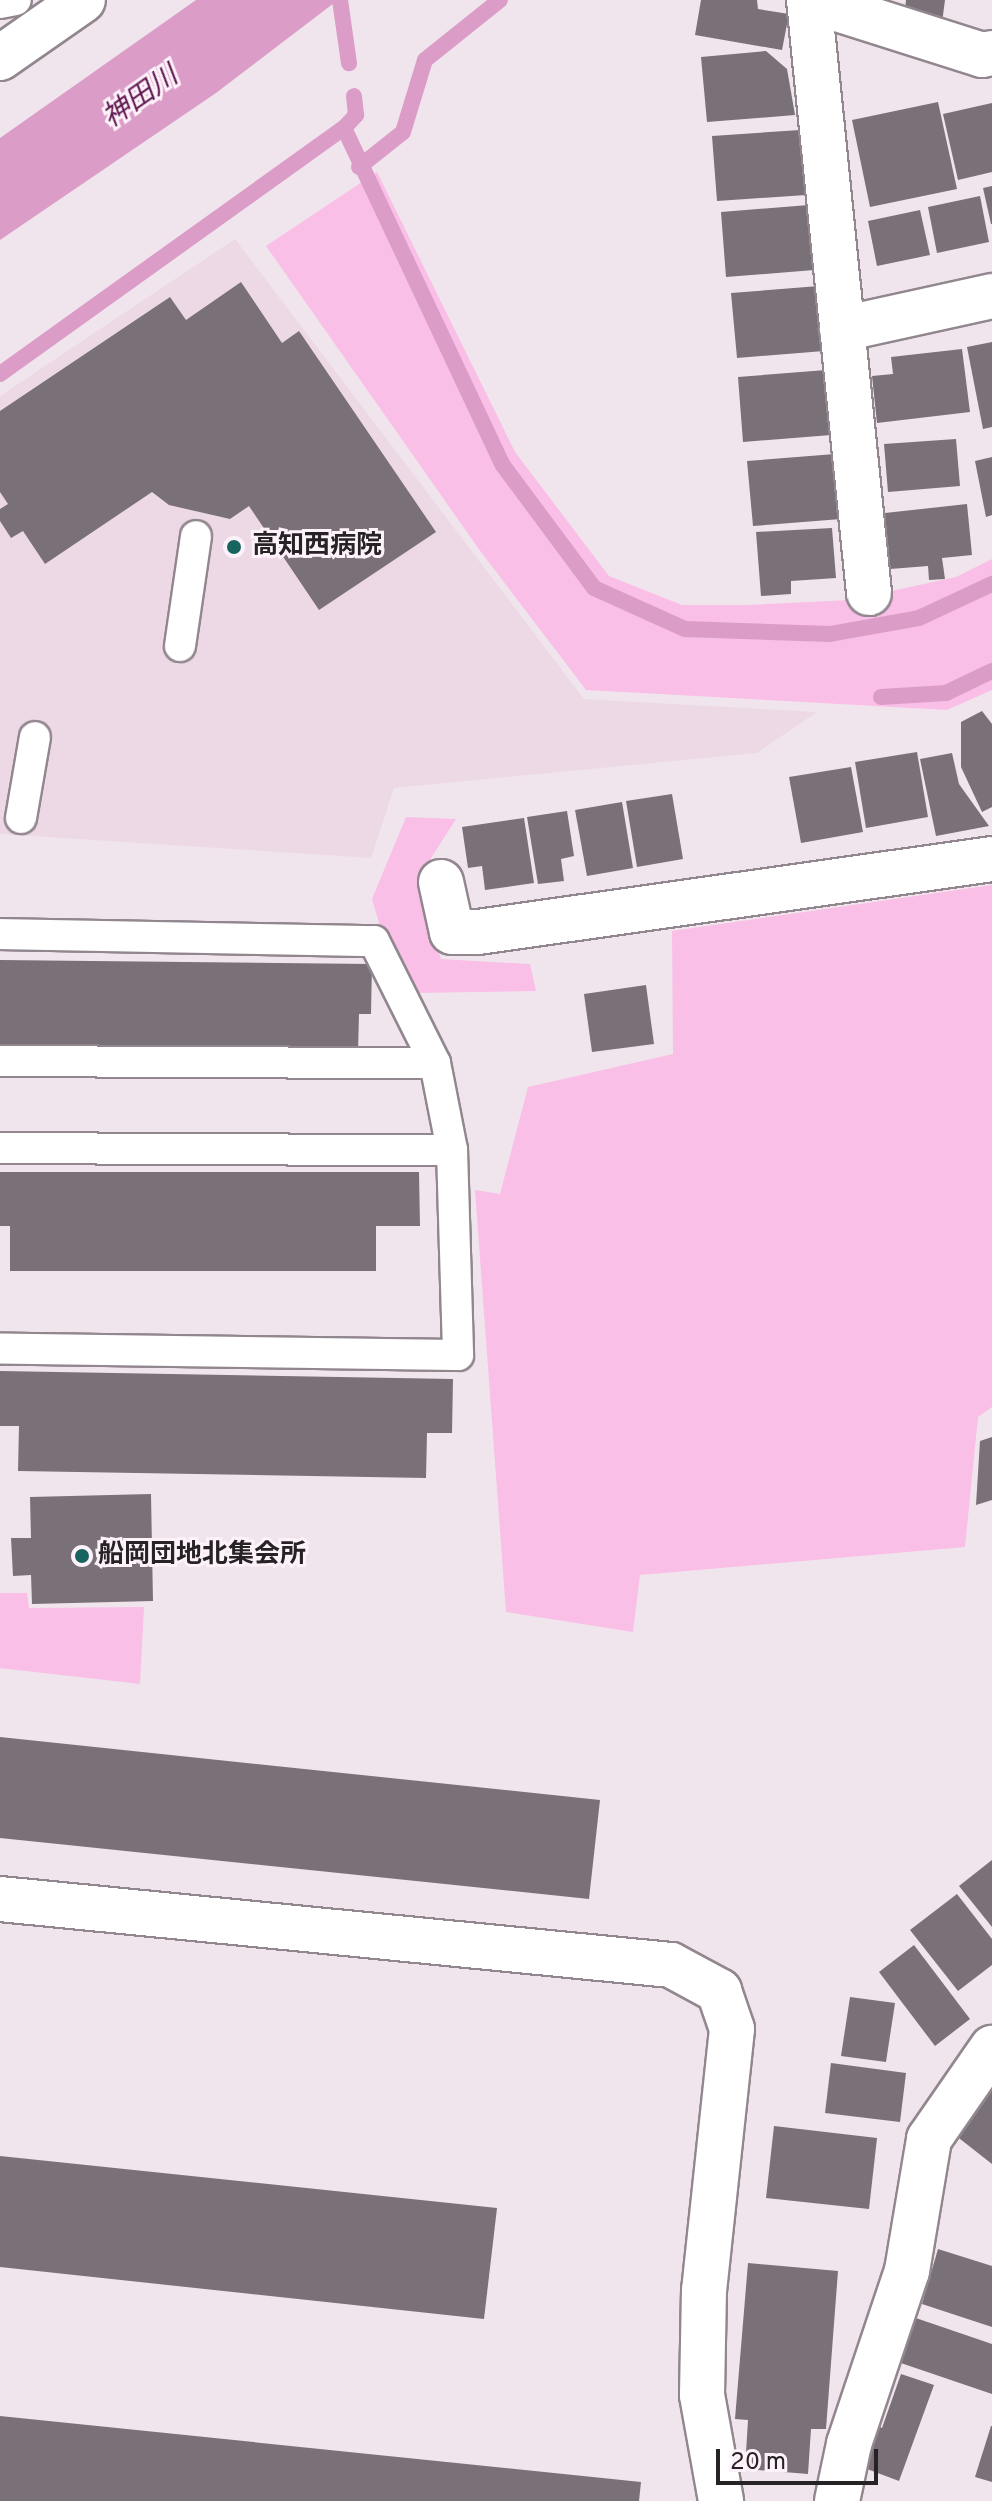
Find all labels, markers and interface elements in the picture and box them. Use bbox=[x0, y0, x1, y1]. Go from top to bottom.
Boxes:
water label: 神田川 bbox=[97, 60, 185, 136]
place label: 高知西病院 bbox=[252, 531, 382, 563]
marker: 高知西病院 bbox=[223, 536, 245, 558]
place label: 船岡団地北集会所 bbox=[98, 1540, 306, 1572]
marker: 船岡団地北集会所 bbox=[73, 1547, 91, 1565]
scale bar bbox=[720, 2433, 882, 2483]
text: 20 m bbox=[730, 2448, 786, 2478]

